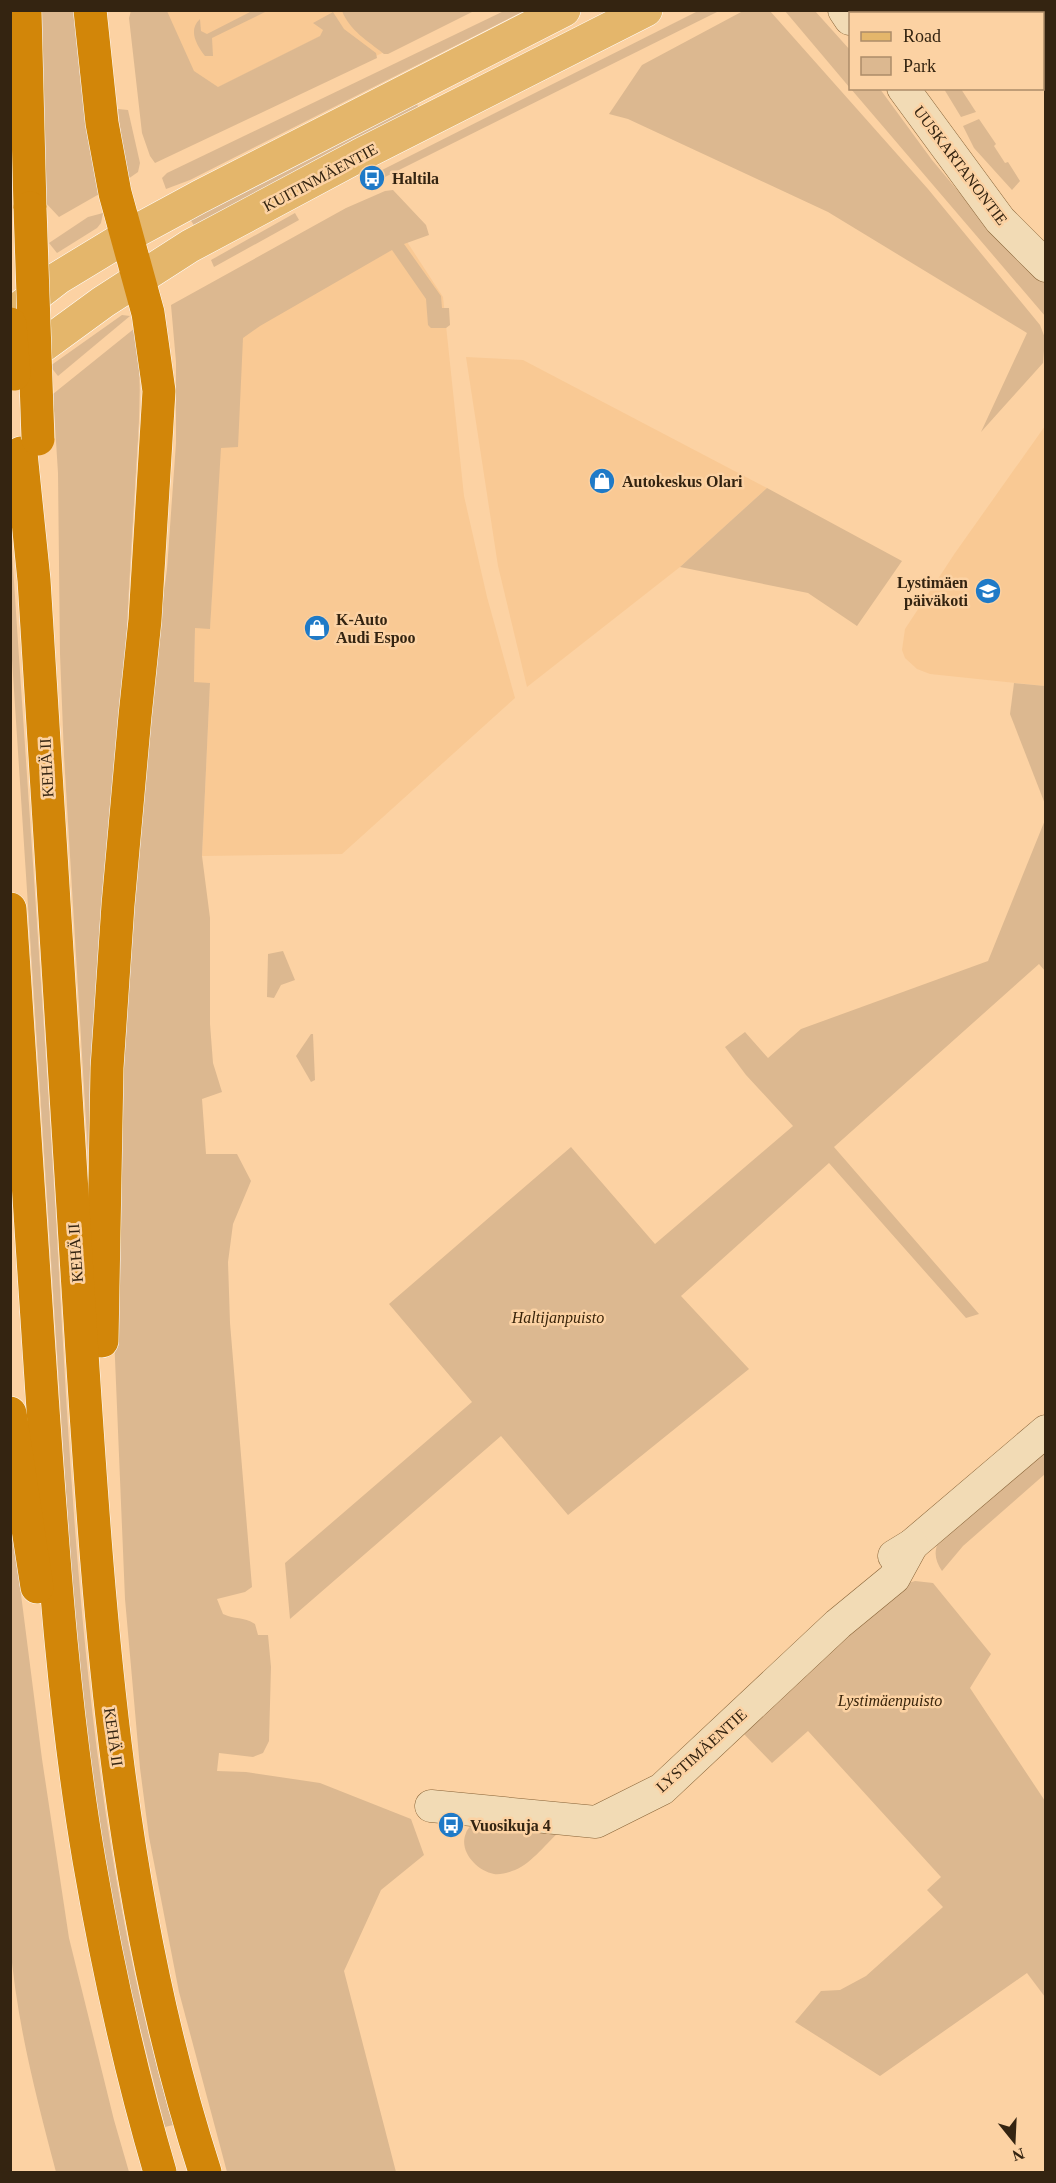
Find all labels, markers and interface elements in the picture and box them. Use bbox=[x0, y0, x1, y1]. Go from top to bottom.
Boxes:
legend bbox=[849, 12, 1044, 90]
text: Road bbox=[903, 26, 941, 46]
text: Park bbox=[903, 56, 936, 76]
street label: UUSKARTANONTIE bbox=[910, 103, 1011, 228]
street label: KUITINMÄENTIE bbox=[260, 140, 380, 215]
bus stop icon: Haltila bbox=[357, 163, 387, 193]
place label: Haltila bbox=[392, 170, 439, 187]
shop icon: Autokeskus Olari bbox=[587, 466, 617, 496]
place label: Autokeskus Olari bbox=[622, 473, 743, 490]
place label: Lystimäen päiväkoti bbox=[897, 574, 969, 610]
school or university icon: Lystimäen päiväkoti bbox=[973, 576, 1003, 606]
place label: K-Auto Audi Espoo bbox=[336, 611, 416, 647]
shop icon: K-Auto Audi Espoo bbox=[302, 613, 332, 643]
street label: KEHÄ II bbox=[36, 738, 57, 798]
street label: KEHÄ II bbox=[65, 1223, 86, 1283]
park label: Haltijanpuisto bbox=[511, 1309, 604, 1327]
park label: Lystimäenpuisto bbox=[837, 1692, 942, 1710]
street label: LYSTIMÄENTIE bbox=[653, 1705, 750, 1795]
street label: KEHÄ II bbox=[101, 1707, 126, 1768]
bus stop icon: Vuosikuja 4 bbox=[436, 1810, 466, 1840]
place label: Vuosikuja 4 bbox=[470, 1817, 551, 1835]
north arrow bbox=[984, 2111, 1044, 2171]
text: N bbox=[1010, 2145, 1027, 2165]

